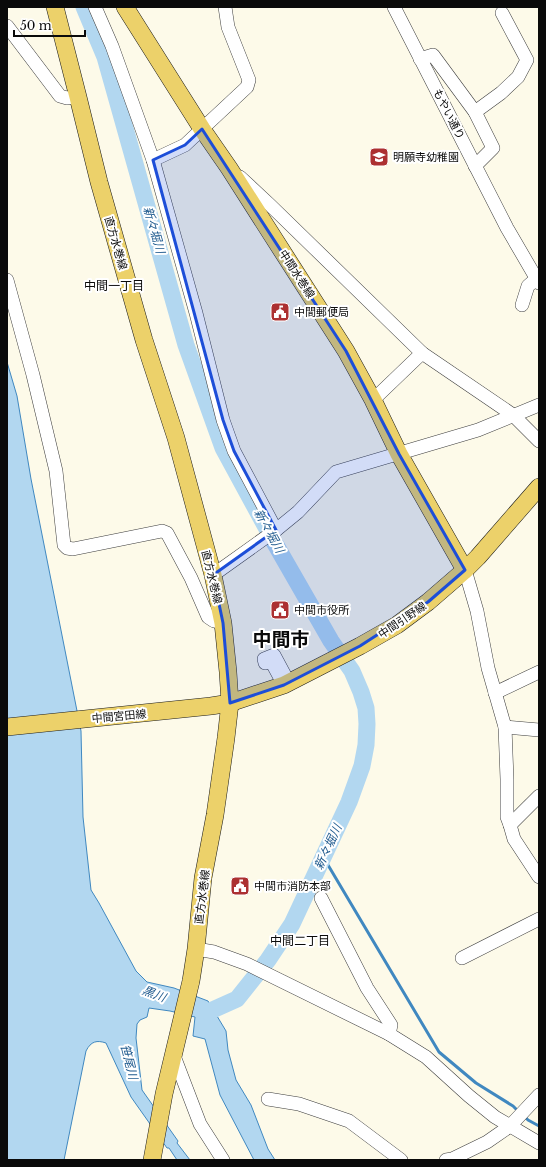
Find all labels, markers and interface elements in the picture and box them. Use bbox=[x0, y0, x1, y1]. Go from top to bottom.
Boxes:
scale bar bbox=[14, 12, 85, 38]
text: 50 m bbox=[20, 18, 52, 33]
street label: もやい通り bbox=[430, 86, 468, 142]
school or university icon: 明願寺幼稚園 bbox=[368, 146, 390, 168]
place label: 明願寺幼稚園 bbox=[393, 150, 459, 164]
water label: 新々堀川 bbox=[141, 205, 169, 257]
street label: 直方水巻線 bbox=[102, 215, 130, 271]
street label: 中間水巻線 bbox=[276, 247, 318, 301]
district label: 中間一丁目 bbox=[84, 278, 144, 293]
public building icon: 中間郵便局 bbox=[269, 301, 291, 323]
place label: 中間郵便局 bbox=[294, 305, 349, 319]
water label: 新々堀川 bbox=[251, 506, 289, 557]
street label: 直方水巻線 bbox=[199, 549, 225, 605]
public building icon: 中間市役所 bbox=[269, 599, 291, 621]
street label: 中間引野線 bbox=[375, 599, 429, 641]
place label: 中間市役所 bbox=[294, 603, 350, 617]
district label: 中間市 bbox=[252, 628, 310, 651]
street label: 中間宮田線 bbox=[91, 707, 147, 725]
water label: 新々堀川 bbox=[311, 820, 345, 872]
street label: 直方水巻線 bbox=[192, 869, 212, 925]
public building icon: 中間市消防本部 bbox=[229, 875, 251, 897]
place label: 中間市消防本部 bbox=[254, 879, 331, 893]
district label: 中間二丁目 bbox=[270, 933, 330, 948]
water label: 黒川 bbox=[140, 982, 170, 1006]
water label: 笹尾川 bbox=[118, 1043, 142, 1083]

